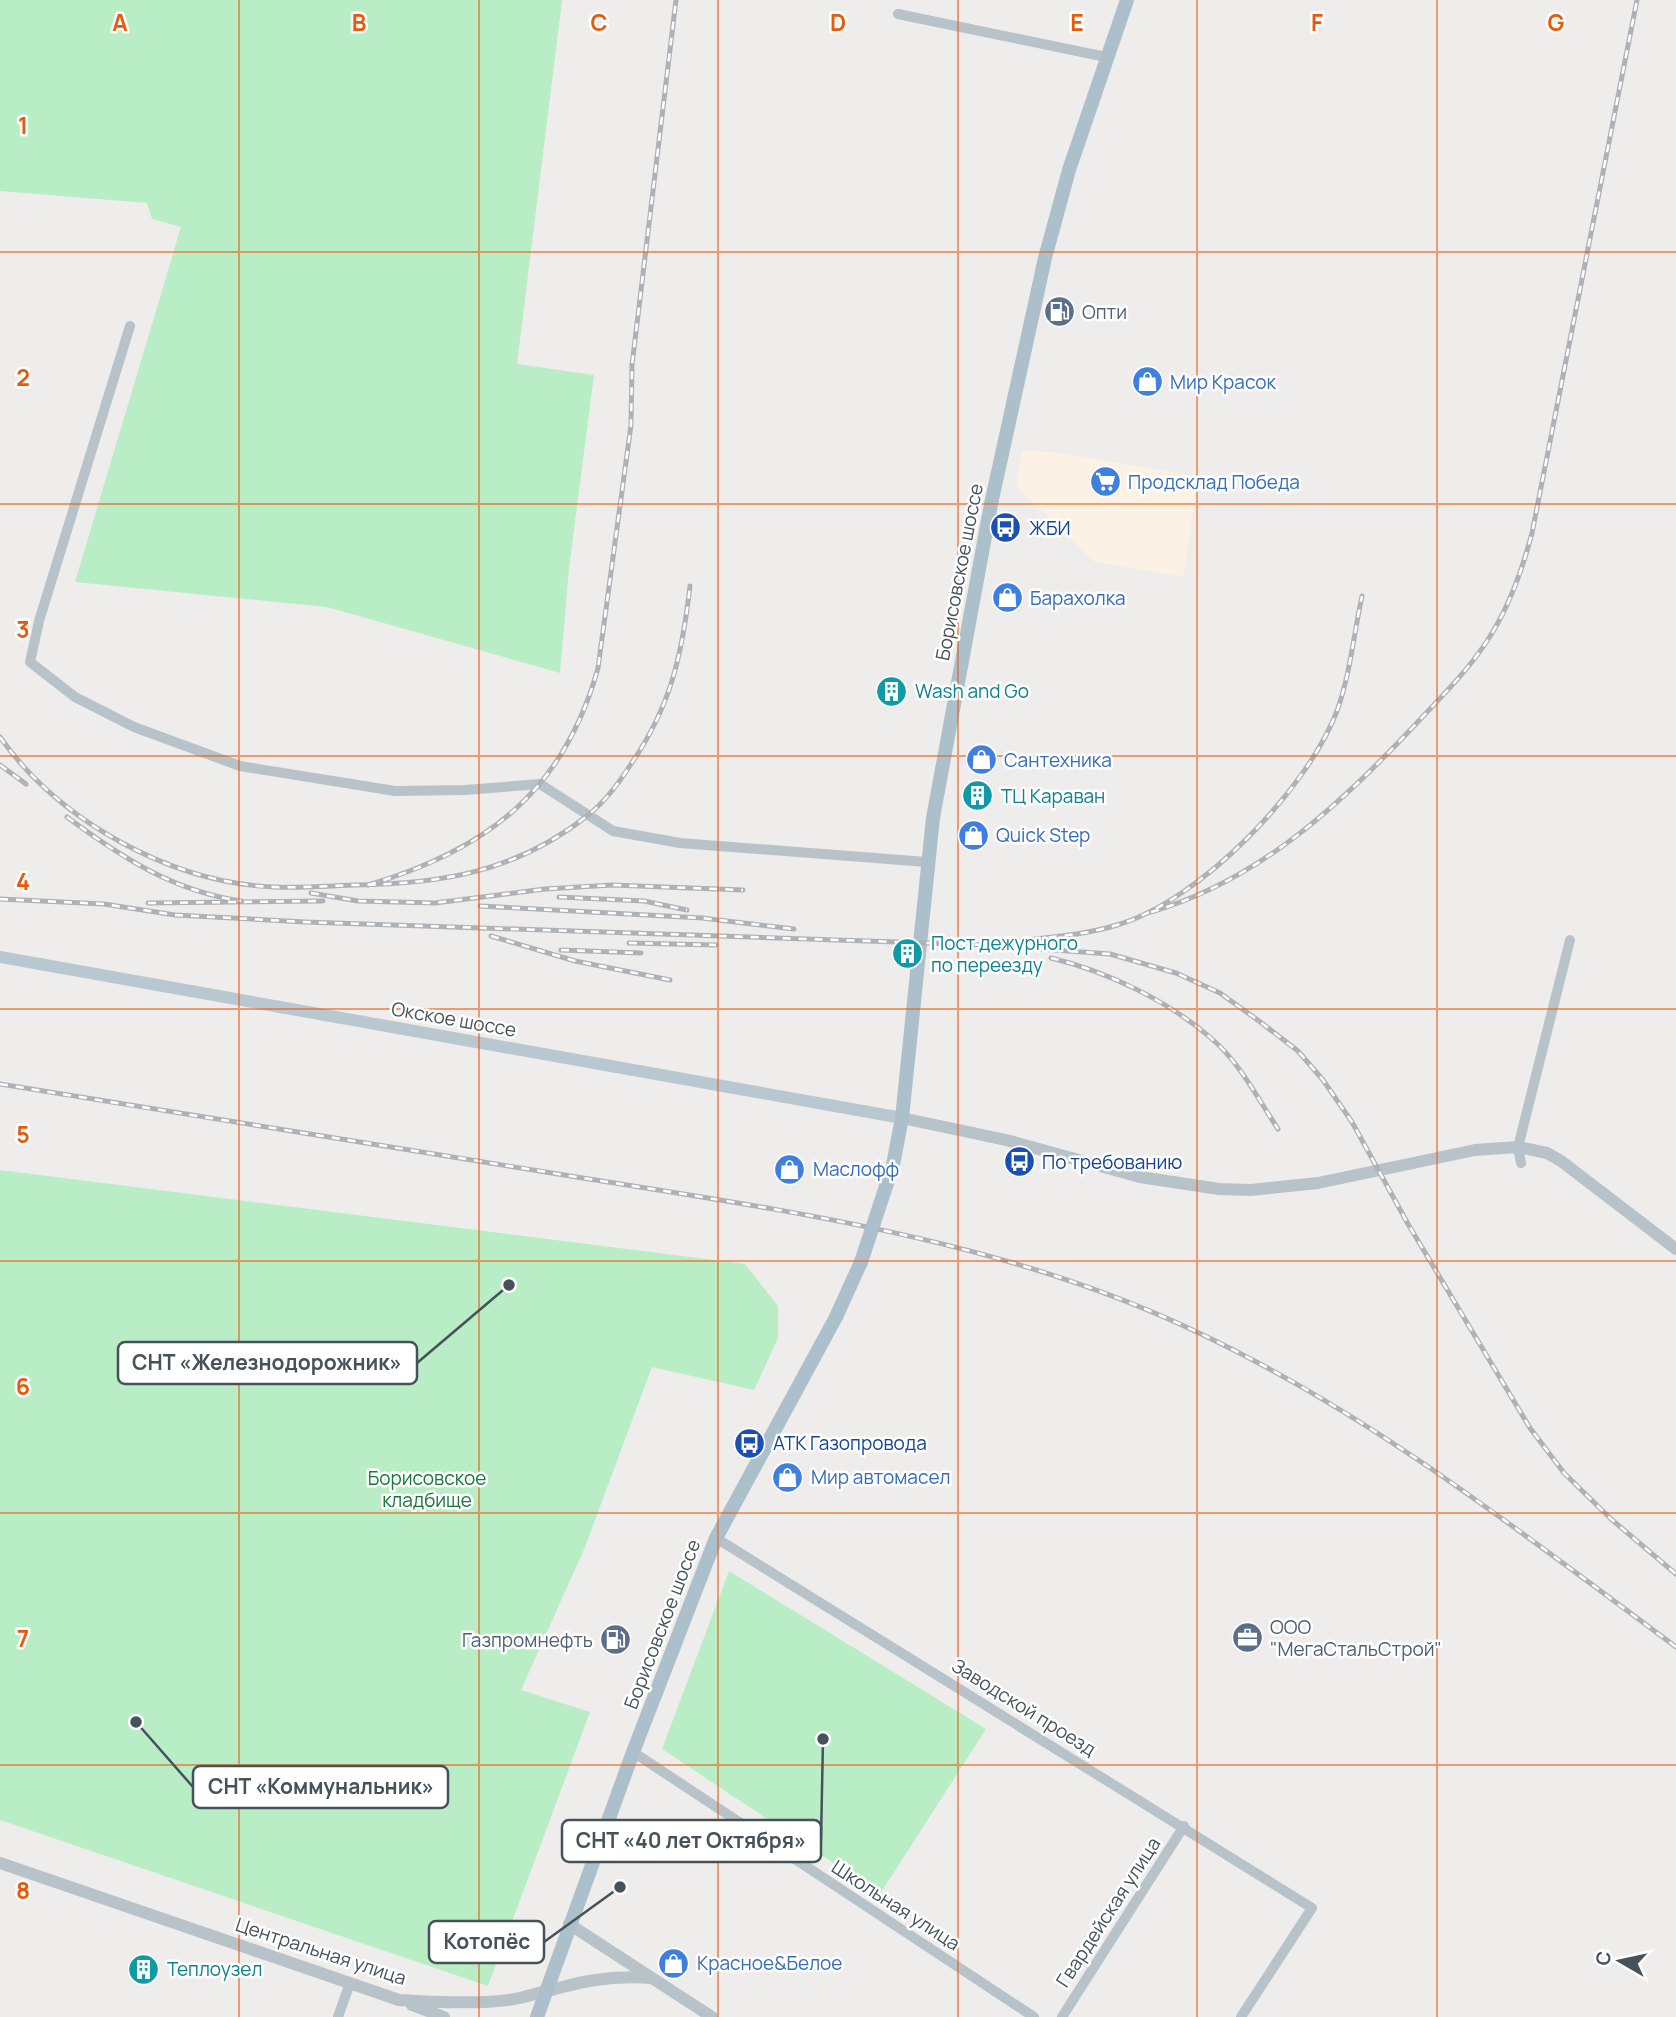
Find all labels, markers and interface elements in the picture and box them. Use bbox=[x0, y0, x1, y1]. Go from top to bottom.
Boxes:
text: A bbox=[112, 6, 128, 38]
text: B bbox=[352, 6, 366, 38]
text: C bbox=[591, 6, 608, 38]
text: D bbox=[830, 6, 846, 38]
text: E bbox=[1070, 6, 1084, 38]
text: F bbox=[1311, 6, 1323, 38]
text: G bbox=[1548, 6, 1565, 38]
text: 1 bbox=[18, 109, 28, 141]
fuel station icon: Опти bbox=[1042, 295, 1076, 329]
place label: Опти bbox=[1082, 299, 1127, 325]
text: 2 bbox=[16, 361, 30, 393]
shop icon: Мир Красок bbox=[1130, 365, 1164, 399]
place label: Мир Красок bbox=[1170, 369, 1276, 395]
supermarket icon: Продсклад Победа bbox=[1088, 465, 1122, 499]
place label: Продсклад Победа bbox=[1128, 469, 1300, 495]
street label: Борисовское шоссе bbox=[929, 481, 989, 663]
bus stop icon: ЖБИ bbox=[989, 511, 1023, 545]
place label: ЖБИ bbox=[1029, 515, 1070, 541]
shop icon: Барахолка bbox=[990, 581, 1024, 615]
place label: Барахолка bbox=[1030, 585, 1126, 611]
text: 3 bbox=[16, 613, 30, 645]
building icon: Wash and Go bbox=[875, 674, 909, 708]
place label: Wash and Go bbox=[915, 678, 1029, 704]
shop icon: Сантехника bbox=[964, 743, 998, 777]
place label: Сантехника bbox=[1004, 747, 1112, 773]
building icon: ТЦ Караван bbox=[961, 779, 995, 813]
place label: ТЦ Караван bbox=[1001, 783, 1105, 809]
shop icon: Quick Step bbox=[956, 818, 990, 852]
place label: Quick Step bbox=[996, 822, 1090, 848]
text: 4 bbox=[16, 865, 30, 897]
place label: Пост дежурного по переезду bbox=[931, 930, 1078, 978]
building icon: Пост дежурного по переезду bbox=[891, 937, 925, 971]
street label: Окское шоссе bbox=[390, 995, 518, 1043]
text: 5 bbox=[16, 1118, 30, 1150]
bus stop icon: По требованию bbox=[1002, 1145, 1036, 1179]
place label: По требованию bbox=[1042, 1149, 1182, 1175]
shop icon: Маслофф bbox=[773, 1152, 807, 1186]
place label: Маслофф bbox=[813, 1156, 899, 1182]
callout: СНТ «Железнодорожник» bbox=[118, 1342, 417, 1384]
text: СНТ «Железнодорожник» bbox=[132, 1348, 402, 1376]
text: 6 bbox=[16, 1370, 30, 1402]
bus stop icon: АТК Газопровода bbox=[733, 1426, 767, 1460]
place label: АТК Газопровода bbox=[773, 1430, 927, 1456]
shop icon: Мир автомасел bbox=[771, 1460, 805, 1494]
place label: Мир автомасел bbox=[811, 1464, 950, 1490]
park label: Борисовское кладбище bbox=[368, 1465, 486, 1513]
street label: Борисовское шоссе bbox=[618, 1535, 706, 1713]
place label: ООО "МегаСтальСтрой" bbox=[1270, 1614, 1442, 1662]
office icon: ООО "МегаСтальСтрой" bbox=[1230, 1621, 1264, 1655]
text: 7 bbox=[17, 1622, 29, 1654]
fuel station icon: Газпромнефть bbox=[599, 1623, 633, 1657]
place label: Газпромнефть bbox=[462, 1627, 593, 1653]
street label: Заводской проезд bbox=[947, 1652, 1101, 1762]
callout: СНТ «Коммунальник» bbox=[193, 1766, 448, 1808]
text: СНТ «Коммунальник» bbox=[208, 1772, 434, 1800]
callout: СНТ «40 лет Октября» bbox=[562, 1820, 821, 1862]
text: СНТ «40 лет Октября» bbox=[576, 1826, 806, 1854]
street label: Гвардейская улица bbox=[1050, 1832, 1166, 1992]
street label: Школьная улица bbox=[827, 1854, 965, 1956]
text: 8 bbox=[16, 1874, 30, 1906]
street label: Центральная улица bbox=[232, 1911, 410, 1991]
callout: Котопёс bbox=[429, 1921, 544, 1963]
north arrow bbox=[1585, 1926, 1655, 1996]
text: Котопёс bbox=[444, 1927, 530, 1955]
shop icon: Красное&Белое bbox=[657, 1946, 691, 1980]
text: С bbox=[1589, 1949, 1617, 1967]
place label: Красное&Белое bbox=[697, 1950, 842, 1976]
building icon: Теплоузел bbox=[127, 1952, 161, 1986]
place label: Теплоузел bbox=[167, 1956, 262, 1982]

